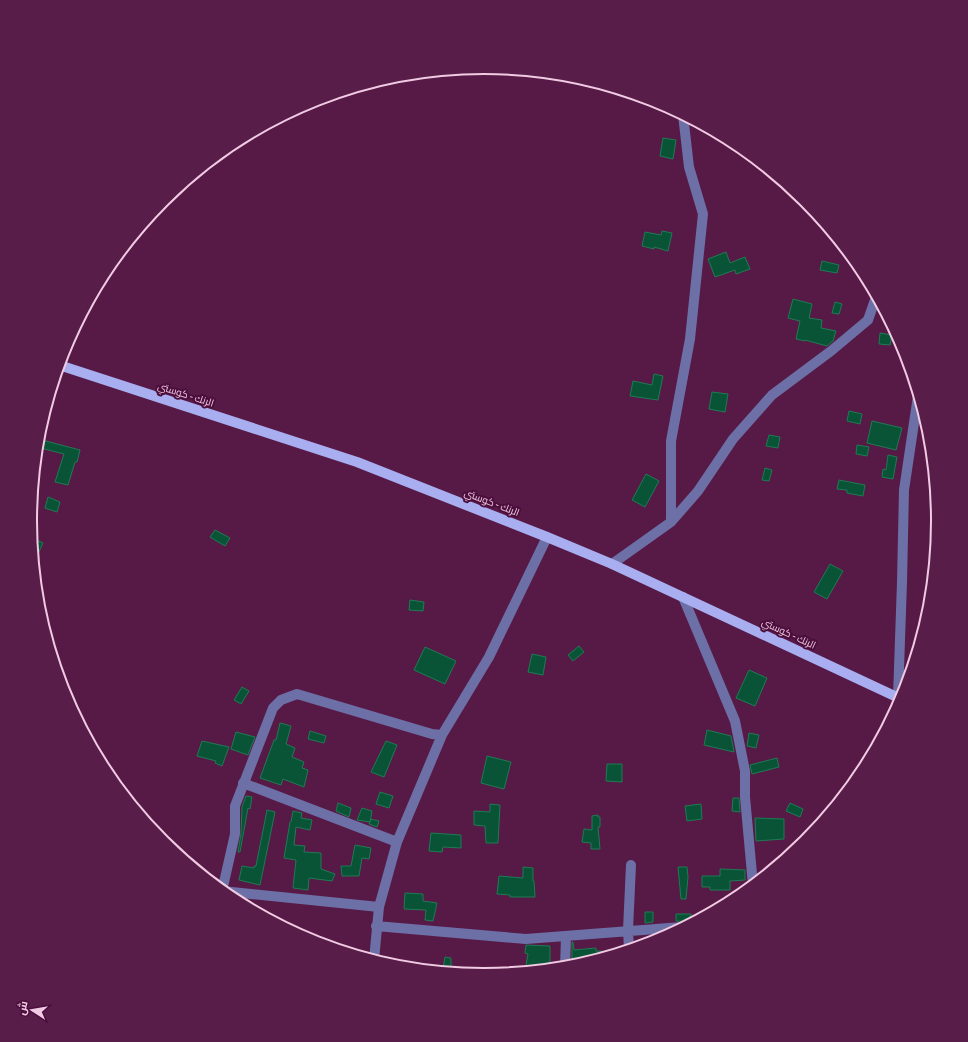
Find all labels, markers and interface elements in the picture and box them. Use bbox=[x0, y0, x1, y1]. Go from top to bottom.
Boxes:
street label: الرنك - كوستي bbox=[156, 377, 216, 411]
street label: الرنك - كوستي bbox=[462, 484, 522, 520]
street label: الرنك - كوستي bbox=[759, 613, 819, 653]
north arrow bbox=[12, 990, 52, 1030]
text: ش bbox=[12, 999, 31, 1016]

